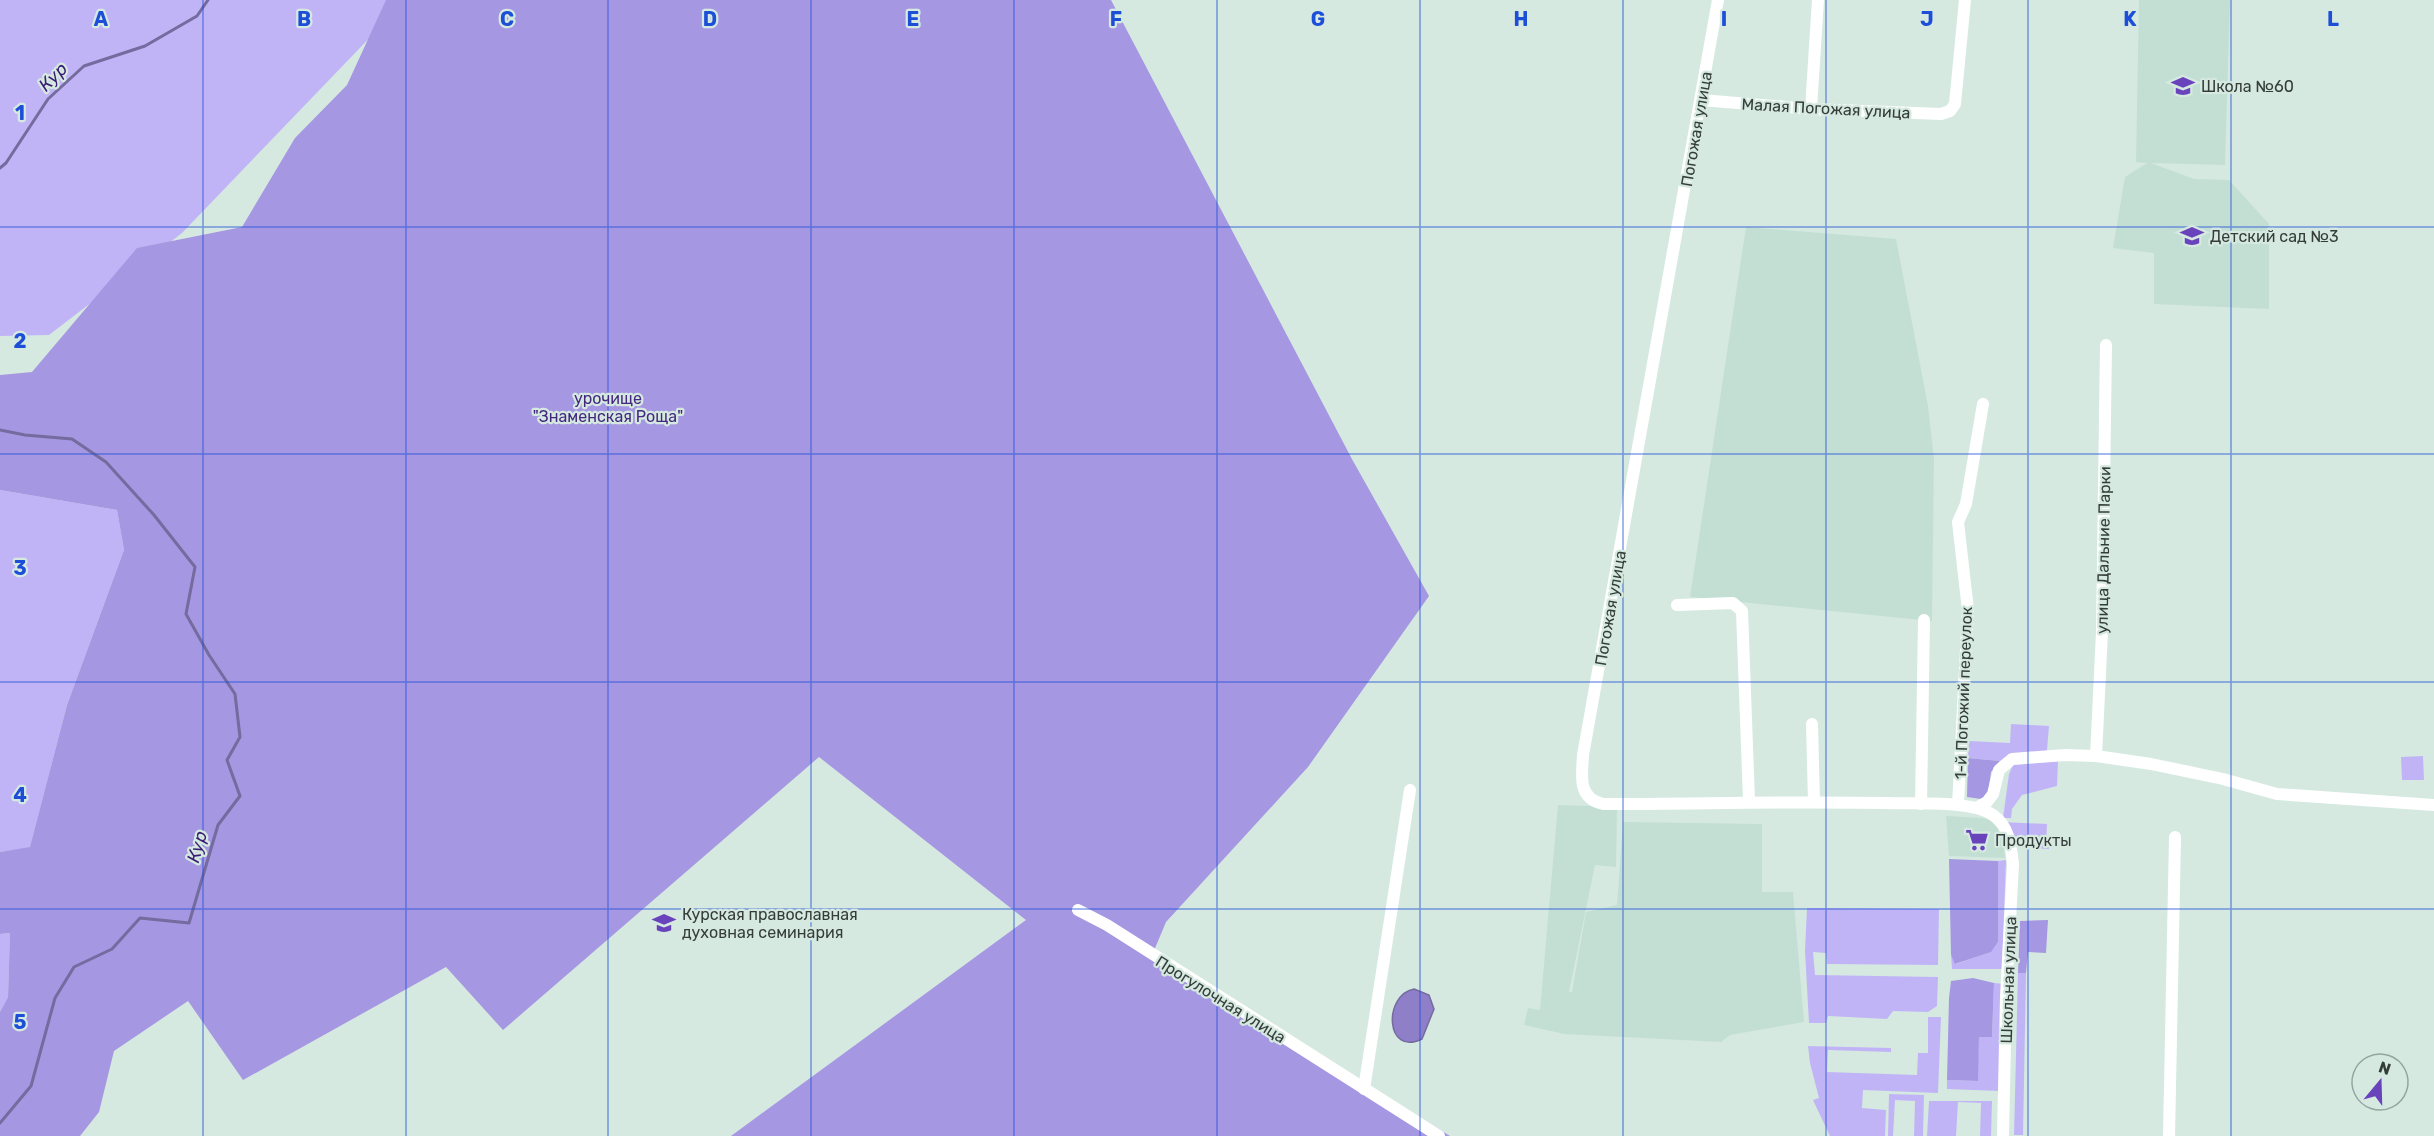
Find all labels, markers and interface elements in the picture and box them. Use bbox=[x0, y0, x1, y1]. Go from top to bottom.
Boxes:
text: A bbox=[94, 7, 109, 31]
text: B bbox=[297, 7, 311, 31]
text: C bbox=[500, 7, 514, 31]
text: D bbox=[703, 7, 717, 31]
text: E bbox=[907, 7, 919, 31]
text: F bbox=[1110, 7, 1122, 31]
text: G bbox=[1311, 7, 1325, 31]
text: H bbox=[1514, 7, 1528, 31]
text: I bbox=[1721, 7, 1727, 31]
text: J bbox=[1920, 7, 1934, 31]
text: K bbox=[2123, 7, 2137, 31]
text: L bbox=[2327, 7, 2339, 31]
water label: Кур bbox=[34, 58, 72, 96]
street label: Погожая улица bbox=[1677, 70, 1716, 188]
school or university icon: Школа №60 bbox=[2170, 73, 2196, 99]
place label: Школа №60 bbox=[2201, 77, 2294, 96]
street label: Малая Погожая улица bbox=[1741, 95, 1911, 122]
text: 1 bbox=[15, 101, 25, 125]
school or university icon: Детский сад №3 bbox=[2179, 223, 2205, 249]
place label: Детский сад №3 bbox=[2210, 227, 2339, 246]
text: 2 bbox=[14, 329, 27, 353]
park label: урочище "Знаменская Роща" bbox=[533, 389, 683, 426]
street label: улица Дальние Парки bbox=[2093, 466, 2114, 634]
street label: Погожая улица bbox=[1591, 549, 1630, 667]
text: 3 bbox=[13, 556, 27, 580]
street label: 1-й Погожий переулок bbox=[1951, 606, 1976, 780]
text: 4 bbox=[13, 783, 27, 807]
supermarket icon: Продукты bbox=[1964, 827, 1990, 853]
water label: Кур bbox=[182, 829, 212, 865]
place label: Продукты bbox=[1995, 831, 2072, 850]
place label: Курская православная духовная семинария bbox=[682, 905, 858, 942]
school or university icon: Курская православная духовная семинария bbox=[651, 910, 677, 936]
street label: Школьная улица bbox=[1997, 916, 2020, 1044]
street label: Прогулочная улица bbox=[1152, 952, 1289, 1047]
text: 5 bbox=[14, 1010, 27, 1034]
north arrow bbox=[2350, 1052, 2410, 1112]
text: N bbox=[2376, 1057, 2393, 1079]

